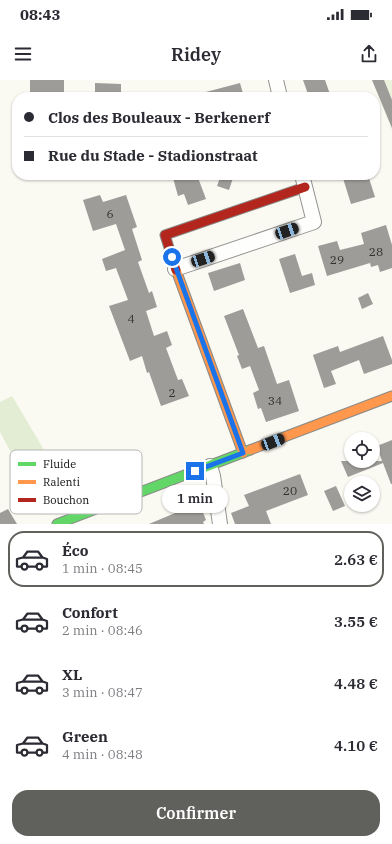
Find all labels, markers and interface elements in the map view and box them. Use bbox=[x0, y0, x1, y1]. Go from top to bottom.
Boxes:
text: 08:43 bbox=[20, 5, 61, 24]
icon: menu bbox=[12, 43, 34, 65]
text: Ridey bbox=[171, 43, 221, 66]
icon: share bbox=[358, 43, 380, 65]
text: Clos des Bouleaux - Berkenerf bbox=[48, 108, 270, 127]
text: Rue du Stade - Stadionstraat bbox=[48, 146, 258, 165]
house number: 6 bbox=[106, 206, 114, 221]
car bbox=[274, 221, 300, 241]
house number: 28 bbox=[369, 244, 383, 259]
route start bbox=[163, 248, 181, 266]
car bbox=[190, 250, 216, 268]
house number: 29 bbox=[330, 252, 344, 267]
house number: 4 bbox=[127, 311, 135, 326]
house number: 2 bbox=[168, 385, 176, 400]
house number: 34 bbox=[268, 393, 282, 408]
car bbox=[260, 432, 286, 452]
map controls bbox=[344, 432, 380, 512]
button: locate bbox=[344, 432, 380, 468]
legend bbox=[10, 450, 142, 514]
text: Fluide bbox=[43, 457, 76, 471]
route end bbox=[186, 462, 204, 480]
text: Ralenti bbox=[43, 475, 81, 489]
button: layers bbox=[344, 476, 380, 512]
house number: 20 bbox=[283, 483, 297, 498]
callout: 1 min bbox=[162, 485, 228, 513]
text: 1 min bbox=[177, 490, 213, 507]
text: Bouchon bbox=[43, 493, 89, 507]
icon: car bbox=[14, 541, 50, 577]
text: Éco bbox=[62, 541, 88, 560]
text: 2.63 € bbox=[334, 550, 378, 569]
text: 1 min · 08:45 bbox=[62, 560, 143, 577]
icon: car bbox=[14, 603, 50, 639]
text: Confort bbox=[62, 603, 118, 622]
text: 3.55 € bbox=[334, 612, 378, 631]
text: 2 min · 08:46 bbox=[62, 622, 143, 639]
icon: car bbox=[14, 665, 50, 701]
text: XL bbox=[62, 665, 82, 684]
text: 4.48 € bbox=[334, 674, 378, 693]
text: 3 min · 08:47 bbox=[62, 684, 143, 701]
icon: car bbox=[14, 727, 50, 763]
text: Green bbox=[62, 727, 108, 746]
text: 4.10 € bbox=[334, 736, 378, 755]
text: 4 min · 08:48 bbox=[62, 746, 143, 763]
button: Confirmer bbox=[12, 790, 380, 836]

